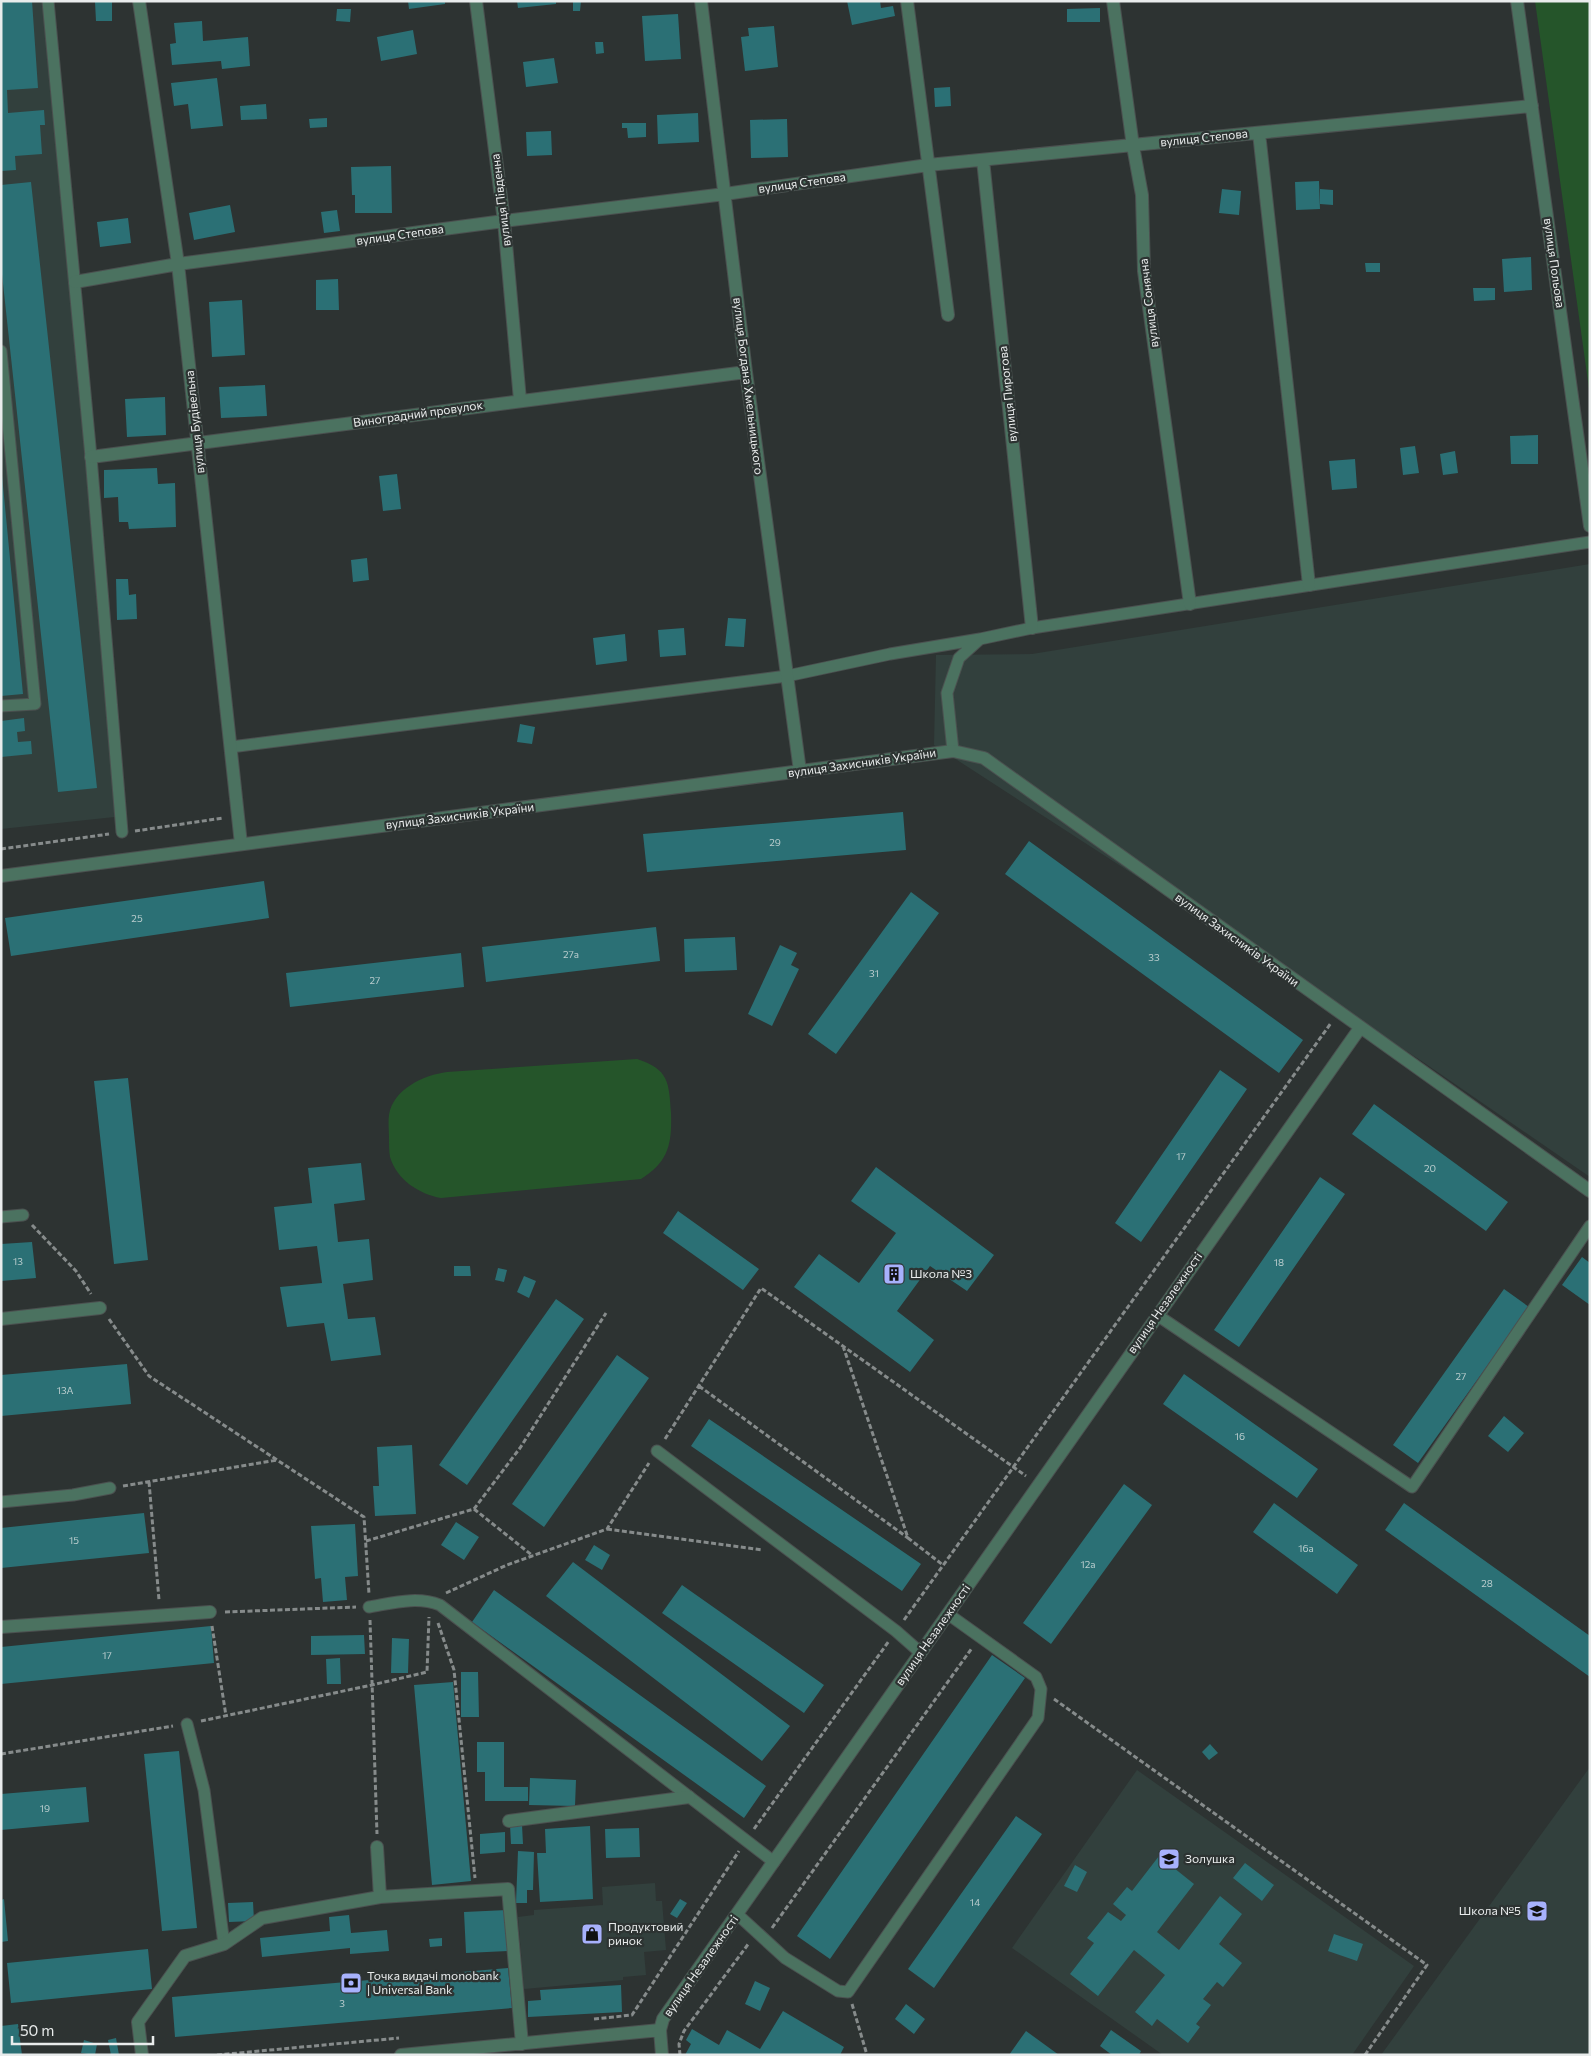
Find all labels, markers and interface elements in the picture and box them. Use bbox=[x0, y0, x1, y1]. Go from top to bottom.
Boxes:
street label: вулиця Степова bbox=[1159, 125, 1248, 149]
street label: вулиця Південна bbox=[487, 153, 513, 247]
street label: вулиця Степова bbox=[757, 169, 846, 195]
street label: вулиця Польова bbox=[1542, 217, 1568, 309]
street label: вулиця Степова bbox=[355, 221, 444, 247]
street label: вулиця Сонячна bbox=[1136, 258, 1160, 348]
street label: вулиця Богдана Хмельницького bbox=[731, 296, 767, 475]
street label: вулиця Пирогова bbox=[995, 345, 1019, 443]
street label: вулиця Будівельна bbox=[182, 370, 206, 474]
street label: Виноградний провулок bbox=[352, 397, 484, 429]
street label: вулиця Захисників України bbox=[787, 745, 937, 779]
street label: вулиця Захисників України bbox=[385, 799, 535, 831]
house number: 29 bbox=[769, 836, 781, 848]
street label: вулиця Захисників України bbox=[1173, 890, 1302, 989]
house number: 25 bbox=[131, 912, 143, 924]
house number: 27а bbox=[563, 948, 579, 960]
house number: 33 bbox=[1148, 951, 1160, 963]
house number: 31 bbox=[869, 967, 879, 979]
house number: 27 bbox=[370, 974, 380, 986]
house number: 17 bbox=[1176, 1150, 1186, 1162]
house number: 20 bbox=[1424, 1162, 1436, 1174]
street label: вулиця Незалежності bbox=[1124, 1249, 1204, 1356]
house number: 13 bbox=[13, 1255, 23, 1267]
house number: 18 bbox=[1274, 1256, 1284, 1268]
building icon: Школа №3 bbox=[882, 1262, 906, 1286]
place label: Школа №3 bbox=[910, 1266, 972, 1280]
house number: 27 bbox=[1456, 1370, 1466, 1382]
house number: 13А bbox=[57, 1384, 73, 1396]
house number: 16 bbox=[1235, 1430, 1245, 1442]
house number: 15 bbox=[69, 1534, 79, 1546]
house number: 16а bbox=[1298, 1542, 1314, 1554]
house number: 12а bbox=[1080, 1558, 1096, 1570]
house number: 28 bbox=[1481, 1577, 1493, 1589]
street label: вулиця Незалежності bbox=[892, 1581, 972, 1688]
house number: 17 bbox=[102, 1649, 112, 1661]
house number: 19 bbox=[40, 1802, 50, 1814]
school or university icon: Золушка bbox=[1157, 1847, 1181, 1871]
place label: Золушка bbox=[1185, 1851, 1235, 1865]
house number: 14 bbox=[970, 1896, 980, 1908]
school or university icon: Школа №5 bbox=[1525, 1899, 1549, 1923]
place label: Школа №5 bbox=[1459, 1903, 1521, 1917]
street label: вулиця Незалежності bbox=[660, 1912, 740, 2019]
place label: Продуктовий ринок bbox=[608, 1919, 684, 1947]
shop icon: Продуктовий ринок bbox=[580, 1922, 604, 1946]
place label: Точка видачі monobank | Universal Bank bbox=[367, 1968, 499, 1996]
bank icon: Точка видачі monobank | Universal Bank bbox=[339, 1971, 363, 1995]
house number: 3 bbox=[339, 1997, 345, 2009]
scale bar bbox=[12, 2014, 154, 2046]
text: 50 m bbox=[20, 2021, 54, 2039]

